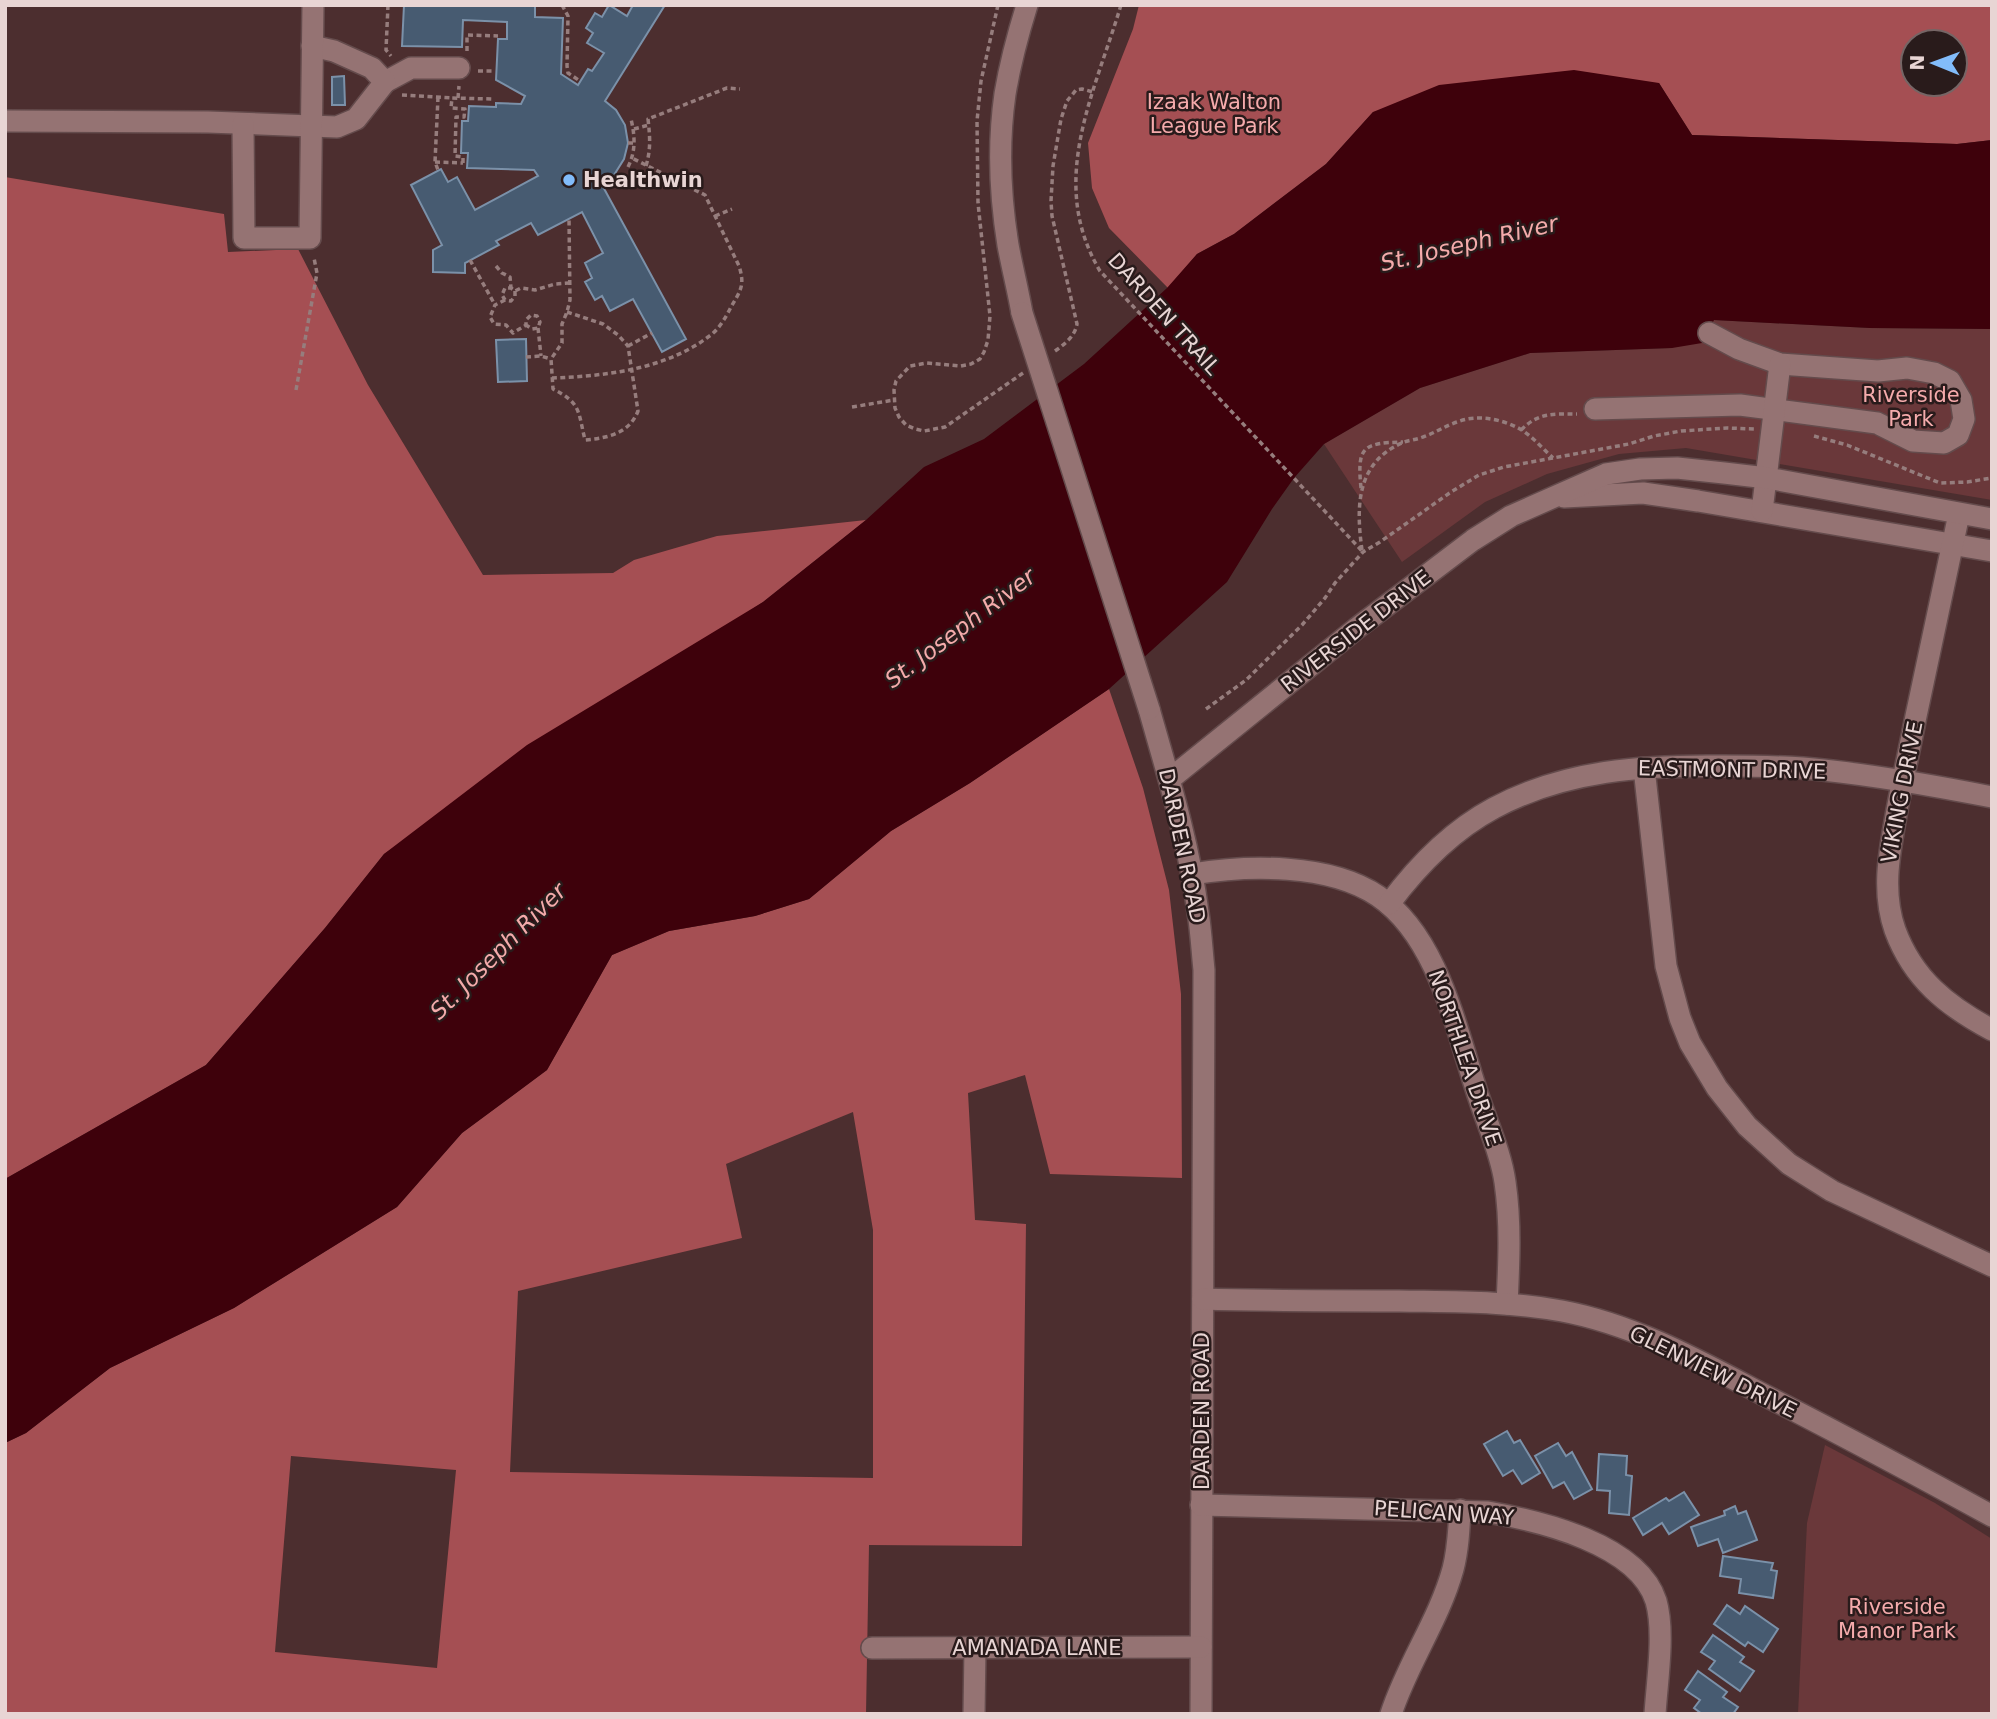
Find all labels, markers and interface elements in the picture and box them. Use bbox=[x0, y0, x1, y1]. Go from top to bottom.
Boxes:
north arrow bbox=[1899, 28, 1969, 98]
text: N bbox=[1906, 55, 1928, 71]
park label: Izaak Walton League Park bbox=[1147, 90, 1281, 138]
place label: Healthwin bbox=[583, 168, 703, 192]
marker: Healthwin bbox=[561, 172, 577, 188]
water label: St. Joseph River bbox=[1378, 210, 1562, 276]
street label: DARDEN TRAIL bbox=[1103, 248, 1225, 380]
park label: Riverside Park bbox=[1862, 383, 1960, 431]
water label: St. Joseph River bbox=[880, 562, 1041, 693]
street label: RIVERSIDE DRIVE bbox=[1276, 565, 1436, 697]
street label: VIKING DRIVE bbox=[1877, 719, 1927, 865]
street label: EASTMONT DRIVE bbox=[1638, 756, 1826, 784]
street label: DARDEN ROAD bbox=[1154, 766, 1210, 926]
water label: St. Joseph River bbox=[425, 877, 572, 1024]
street label: NORTHLEA DRIVE bbox=[1424, 967, 1506, 1149]
street label: GLENVIEW DRIVE bbox=[1626, 1321, 1800, 1423]
street label: DARDEN ROAD bbox=[1190, 1332, 1214, 1490]
street label: PELICAN WAY bbox=[1373, 1496, 1515, 1530]
park label: Riverside Manor Park bbox=[1838, 1595, 1957, 1643]
street label: AMANADA LANE bbox=[952, 1636, 1122, 1660]

